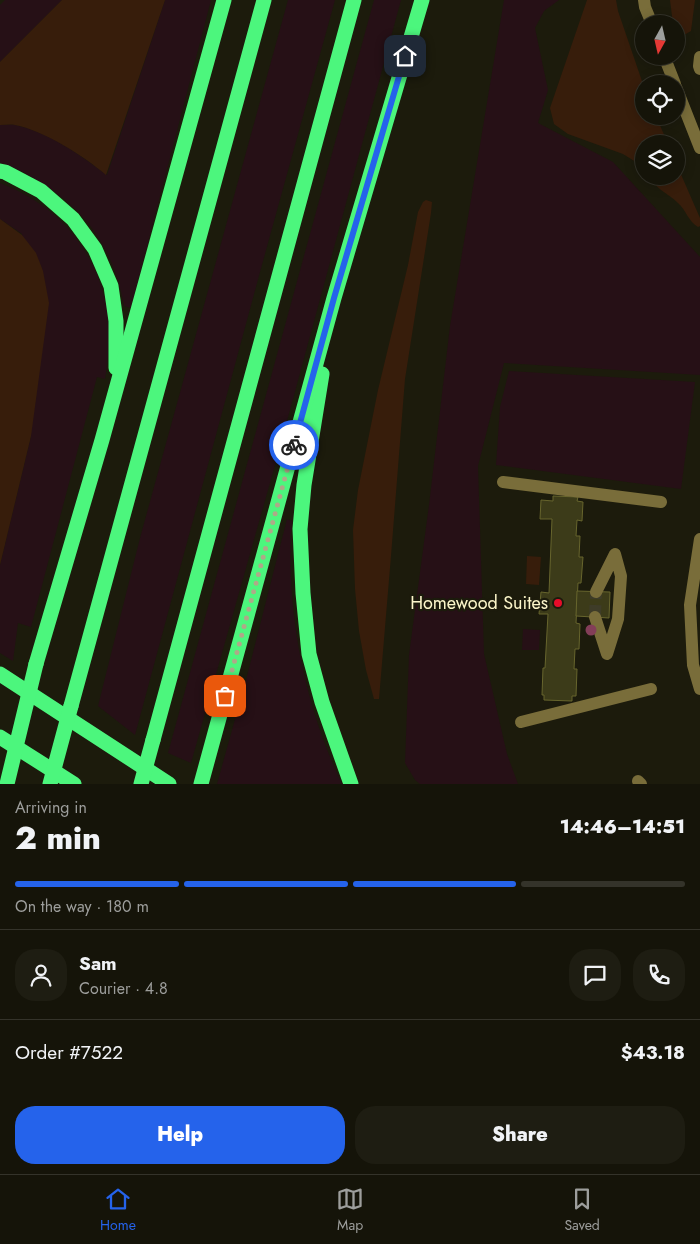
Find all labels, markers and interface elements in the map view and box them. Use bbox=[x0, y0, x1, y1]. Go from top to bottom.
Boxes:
north arrow bbox=[635, 15, 685, 65]
map controls bbox=[635, 15, 685, 185]
pin bbox=[384, 35, 426, 77]
icon: home bbox=[391, 42, 419, 70]
button: locate bbox=[635, 75, 685, 125]
button: layers bbox=[635, 135, 685, 185]
courier bbox=[269, 420, 319, 470]
icon: bike bbox=[280, 431, 308, 459]
place label: Homewood Suites bbox=[410, 590, 548, 616]
marker: Homewood Suites bbox=[552, 597, 564, 609]
pin bbox=[204, 675, 246, 717]
icon: bag bbox=[211, 682, 239, 710]
text: Arriving in bbox=[15, 796, 87, 819]
text: 14:46–14:51 bbox=[560, 813, 685, 840]
text: 2 min bbox=[15, 815, 101, 861]
text: On the way · 180 m bbox=[15, 895, 149, 918]
button: person bbox=[15, 949, 67, 1001]
button: chat bbox=[569, 949, 621, 1001]
button: phone bbox=[633, 949, 685, 1001]
text: Sam bbox=[79, 950, 117, 977]
text: Courier · 4.8 bbox=[79, 977, 168, 1000]
text: Order #7522 bbox=[15, 1039, 123, 1066]
text: $43.18 bbox=[621, 1039, 685, 1066]
button: Help bbox=[15, 1106, 345, 1164]
button: Share bbox=[355, 1106, 685, 1164]
tab: Home bbox=[100, 1185, 136, 1235]
tab: Map bbox=[336, 1185, 364, 1235]
tab: Saved bbox=[564, 1185, 600, 1235]

